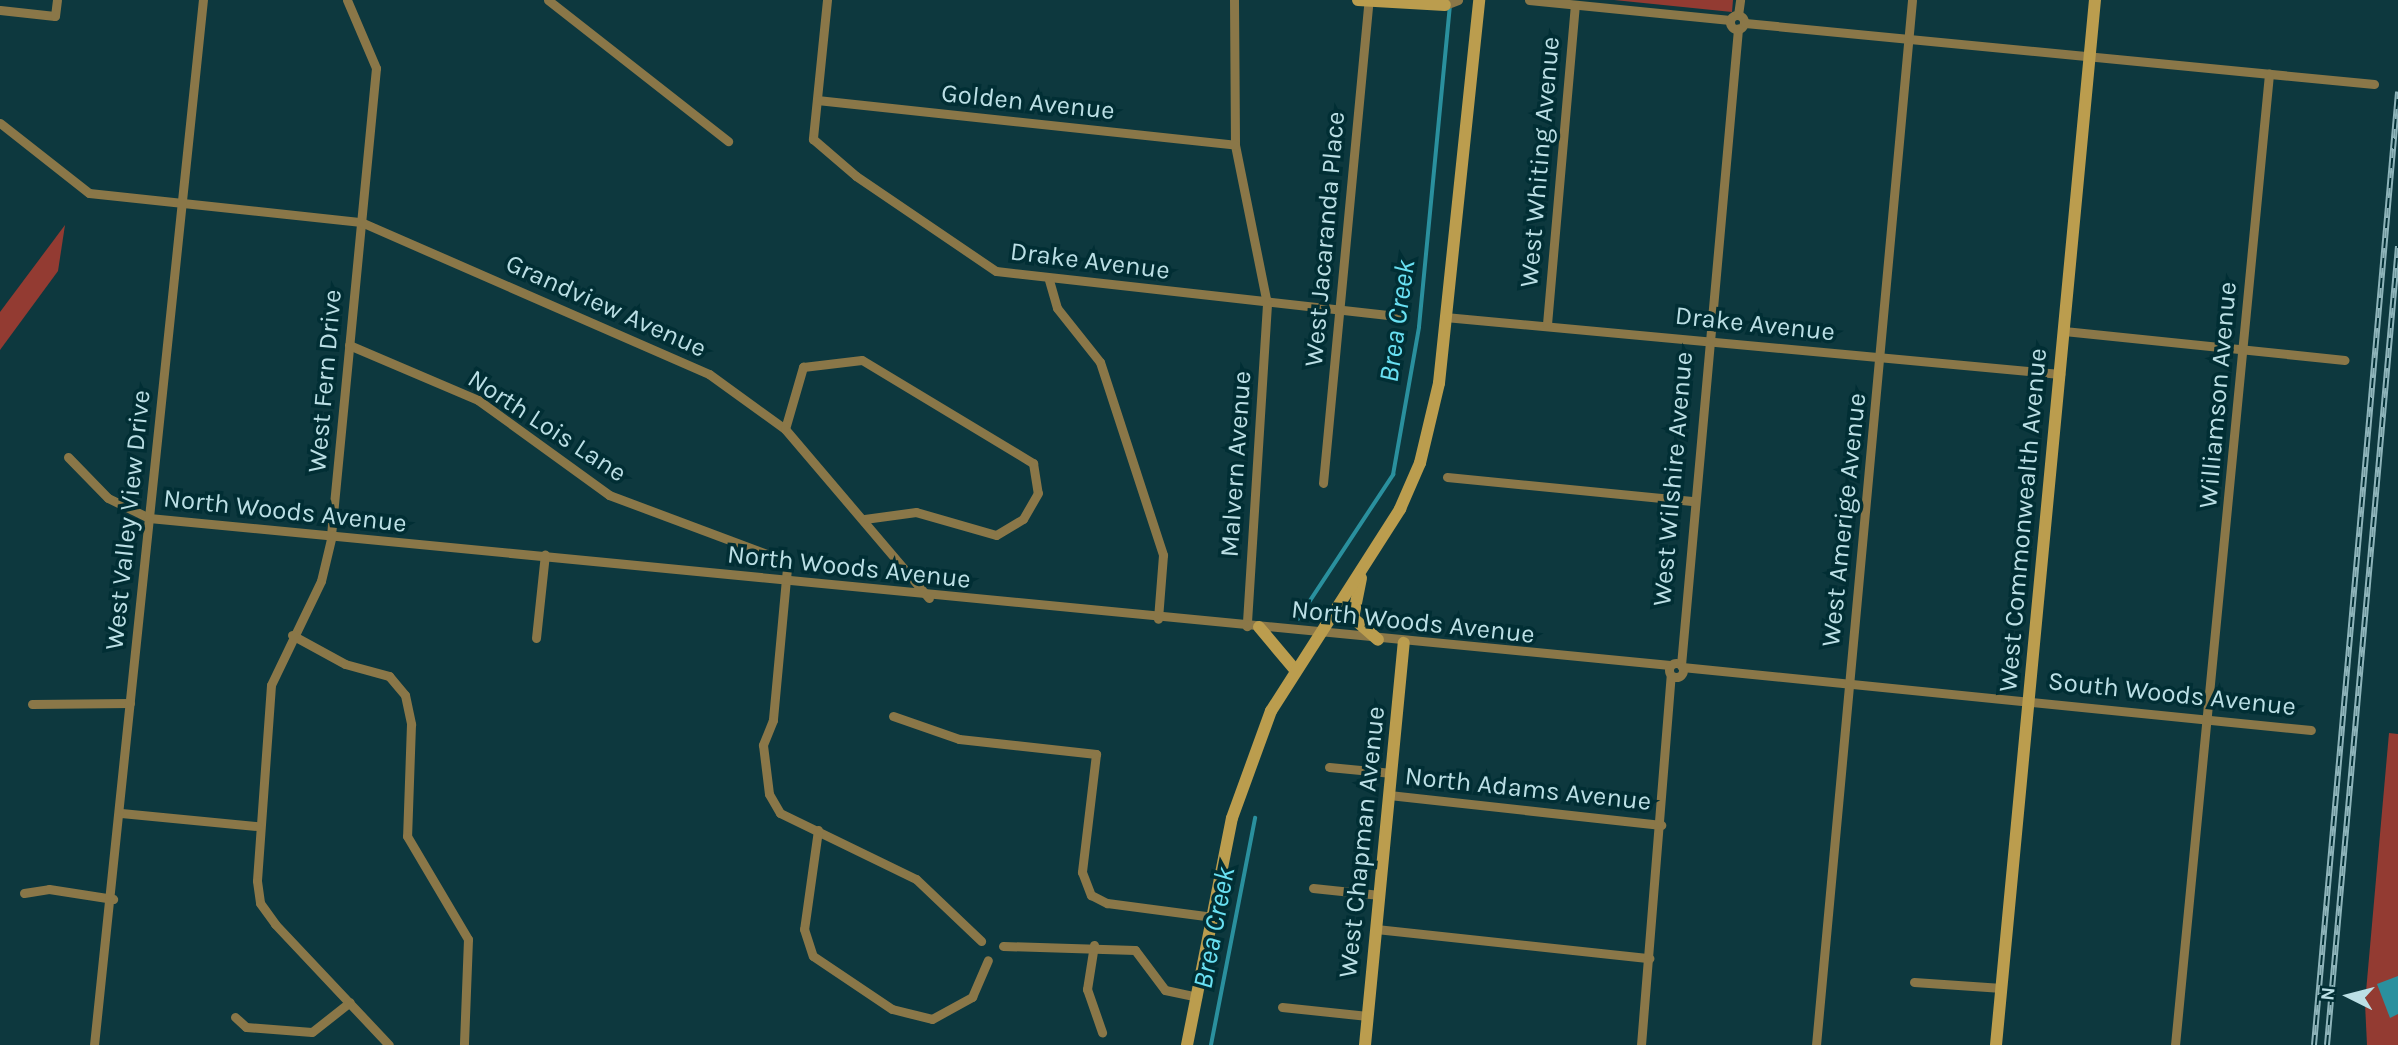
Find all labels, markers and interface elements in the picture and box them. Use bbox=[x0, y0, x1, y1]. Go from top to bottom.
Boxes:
street label: West Whiting Avenue bbox=[1513, 35, 1567, 289]
street label: Golden Avenue bbox=[940, 77, 1116, 127]
street label: West Jacaranda Place bbox=[1298, 110, 1352, 368]
street label: Drake Avenue bbox=[1008, 236, 1172, 286]
street label: Grandview Avenue bbox=[501, 248, 711, 364]
water label: Brea Creek bbox=[1372, 257, 1422, 385]
street label: Williamson Avenue bbox=[2193, 280, 2243, 510]
street label: West Fern Drive bbox=[301, 288, 349, 474]
street label: Drake Avenue bbox=[1674, 300, 1836, 348]
street label: West Commonwealth Avenue bbox=[1992, 347, 2054, 693]
street label: West Wilshire Avenue bbox=[1646, 351, 1700, 607]
street label: North Lois Lane bbox=[462, 363, 632, 489]
street label: Malvern Avenue bbox=[1214, 370, 1258, 558]
street label: West Valley View Drive bbox=[99, 389, 157, 651]
street label: West Amerige Avenue bbox=[1815, 392, 1873, 648]
street label: North Woods Avenue bbox=[162, 483, 408, 539]
street label: North Woods Avenue bbox=[726, 539, 972, 595]
street label: North Woods Avenue bbox=[1290, 594, 1536, 650]
street label: South Woods Avenue bbox=[2047, 665, 2297, 723]
street label: West Chapman Avenue bbox=[1332, 705, 1392, 979]
street label: North Adams Avenue bbox=[1403, 761, 1653, 817]
water label: Brea Creek bbox=[1186, 864, 1242, 992]
north arrow bbox=[2314, 961, 2384, 1031]
text: N bbox=[2316, 986, 2340, 1002]

